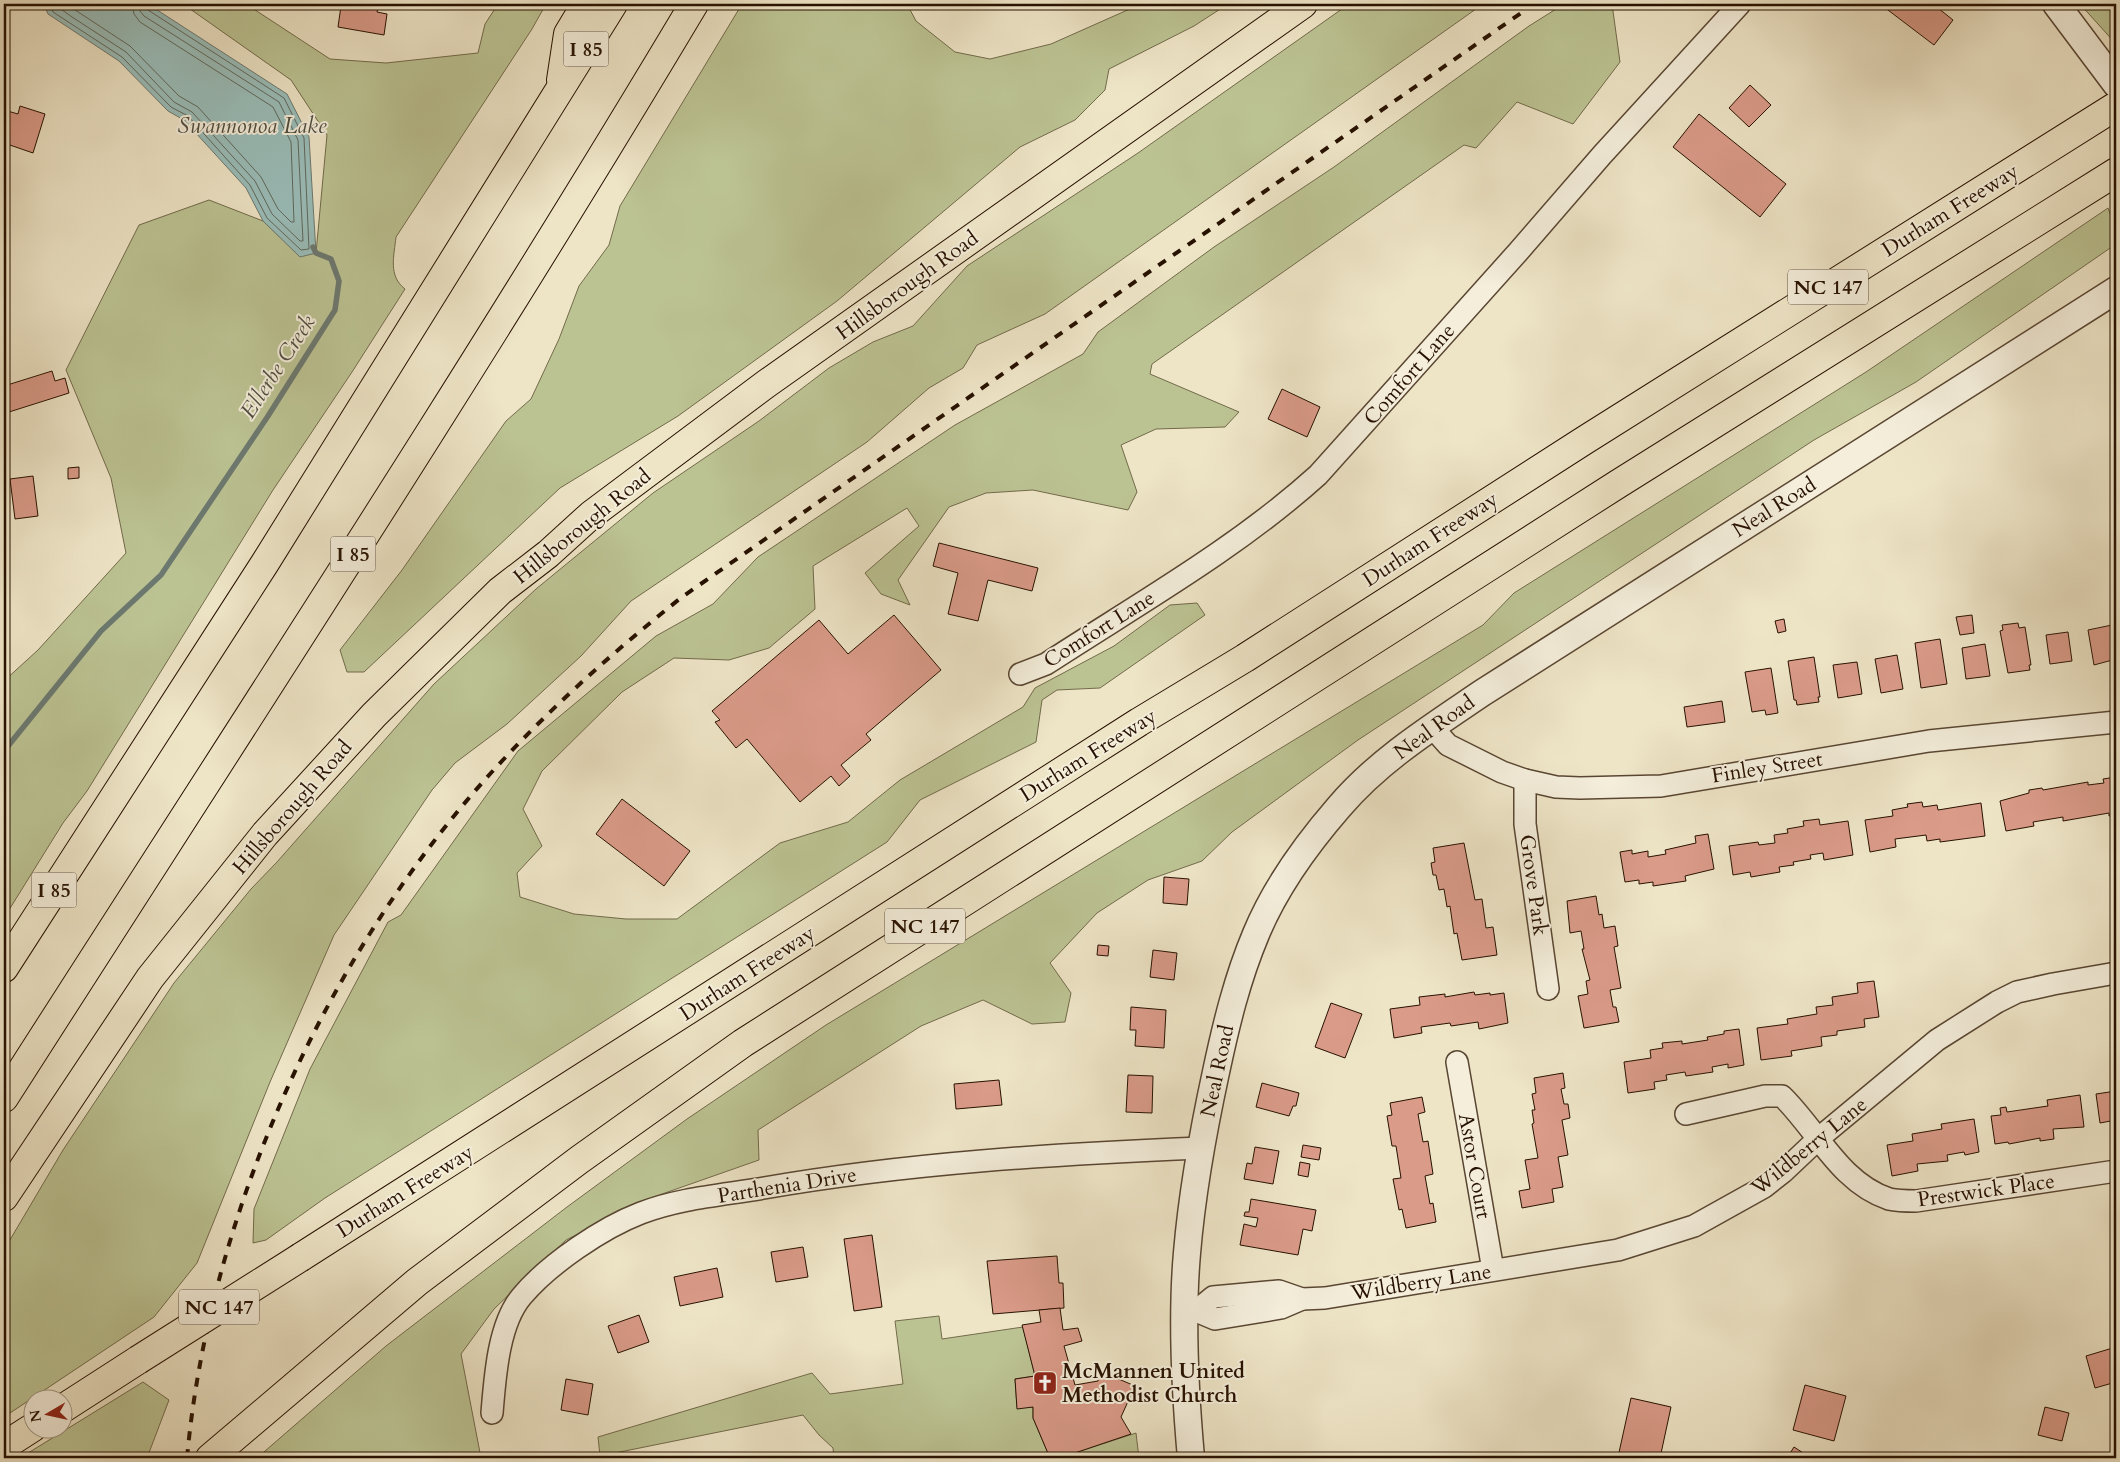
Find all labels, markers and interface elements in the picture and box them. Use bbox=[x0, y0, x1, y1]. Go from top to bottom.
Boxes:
road number: I 85 bbox=[564, 32, 608, 66]
water label: Swannonoa Lake bbox=[178, 111, 327, 141]
street label: Durham Freeway bbox=[1876, 157, 2024, 264]
street label: Hillsborough Road bbox=[830, 224, 984, 347]
road number: NC 147 bbox=[1788, 270, 1868, 304]
water label: Ellerbe Creek bbox=[233, 309, 322, 424]
street label: Comfort Lane bbox=[1357, 317, 1462, 431]
street label: Hillsborough Road bbox=[507, 462, 657, 591]
street label: Neal Road bbox=[1727, 470, 1822, 545]
street label: Durham Freeway bbox=[1357, 485, 1504, 594]
road number: I 85 bbox=[330, 536, 376, 572]
street label: Comfort Lane bbox=[1038, 584, 1160, 675]
street label: Neal Road bbox=[1388, 688, 1481, 767]
street label: Durham Freeway bbox=[1014, 702, 1162, 809]
street label: Hillsborough Road bbox=[226, 734, 359, 881]
street label: Finley Street bbox=[1710, 744, 1825, 791]
street label: Grove Park bbox=[1512, 833, 1555, 938]
road number: I 85 bbox=[32, 872, 76, 908]
road number: NC 147 bbox=[885, 908, 965, 944]
street label: Durham Freeway bbox=[674, 919, 821, 1028]
street label: Neal Road bbox=[1194, 1022, 1241, 1120]
street label: Wildberry Lane bbox=[1744, 1091, 1874, 1203]
street label: Astor Court bbox=[1451, 1111, 1498, 1221]
street label: Durham Freeway bbox=[331, 1138, 479, 1245]
street label: Parthenia Drive bbox=[716, 1160, 859, 1211]
street label: Prestwick Place bbox=[1916, 1167, 2057, 1214]
street label: Wildberry Lane bbox=[1348, 1257, 1493, 1308]
road number: NC 147 bbox=[179, 1290, 259, 1324]
place label: McMannen United Methodist Church bbox=[1062, 1357, 1245, 1410]
church icon: McMannen United Methodist Church bbox=[1032, 1370, 1058, 1396]
north arrow bbox=[22, 1390, 72, 1440]
text: N bbox=[25, 1408, 46, 1423]

